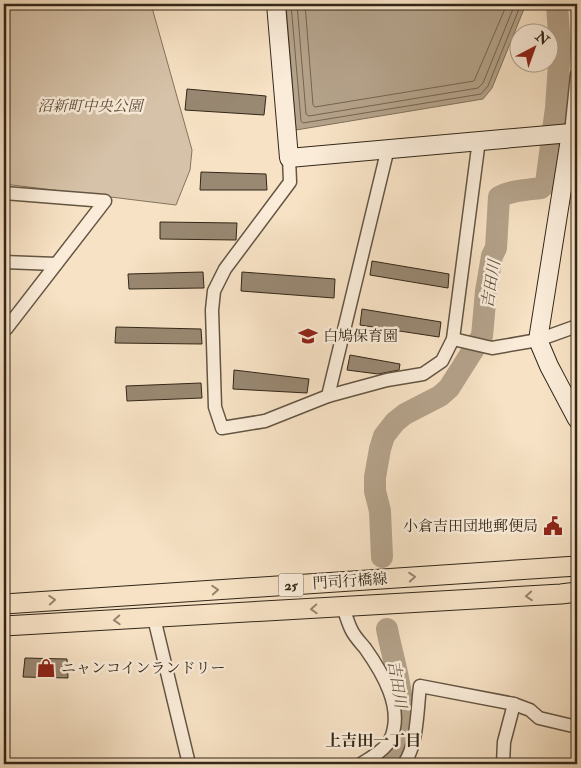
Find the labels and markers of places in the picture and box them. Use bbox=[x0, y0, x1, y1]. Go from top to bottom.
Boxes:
school or university icon: 白鳩保育園 bbox=[297, 325, 319, 347]
place label: 白鳩保育園 bbox=[323, 327, 398, 346]
public building icon: 小倉吉田団地郵便局 bbox=[542, 515, 564, 537]
place label: 小倉吉田団地郵便局 bbox=[403, 517, 538, 536]
shop icon: ニャンコインランドリー bbox=[35, 657, 57, 679]
place label: ニャンコインランドリー bbox=[61, 659, 226, 678]

